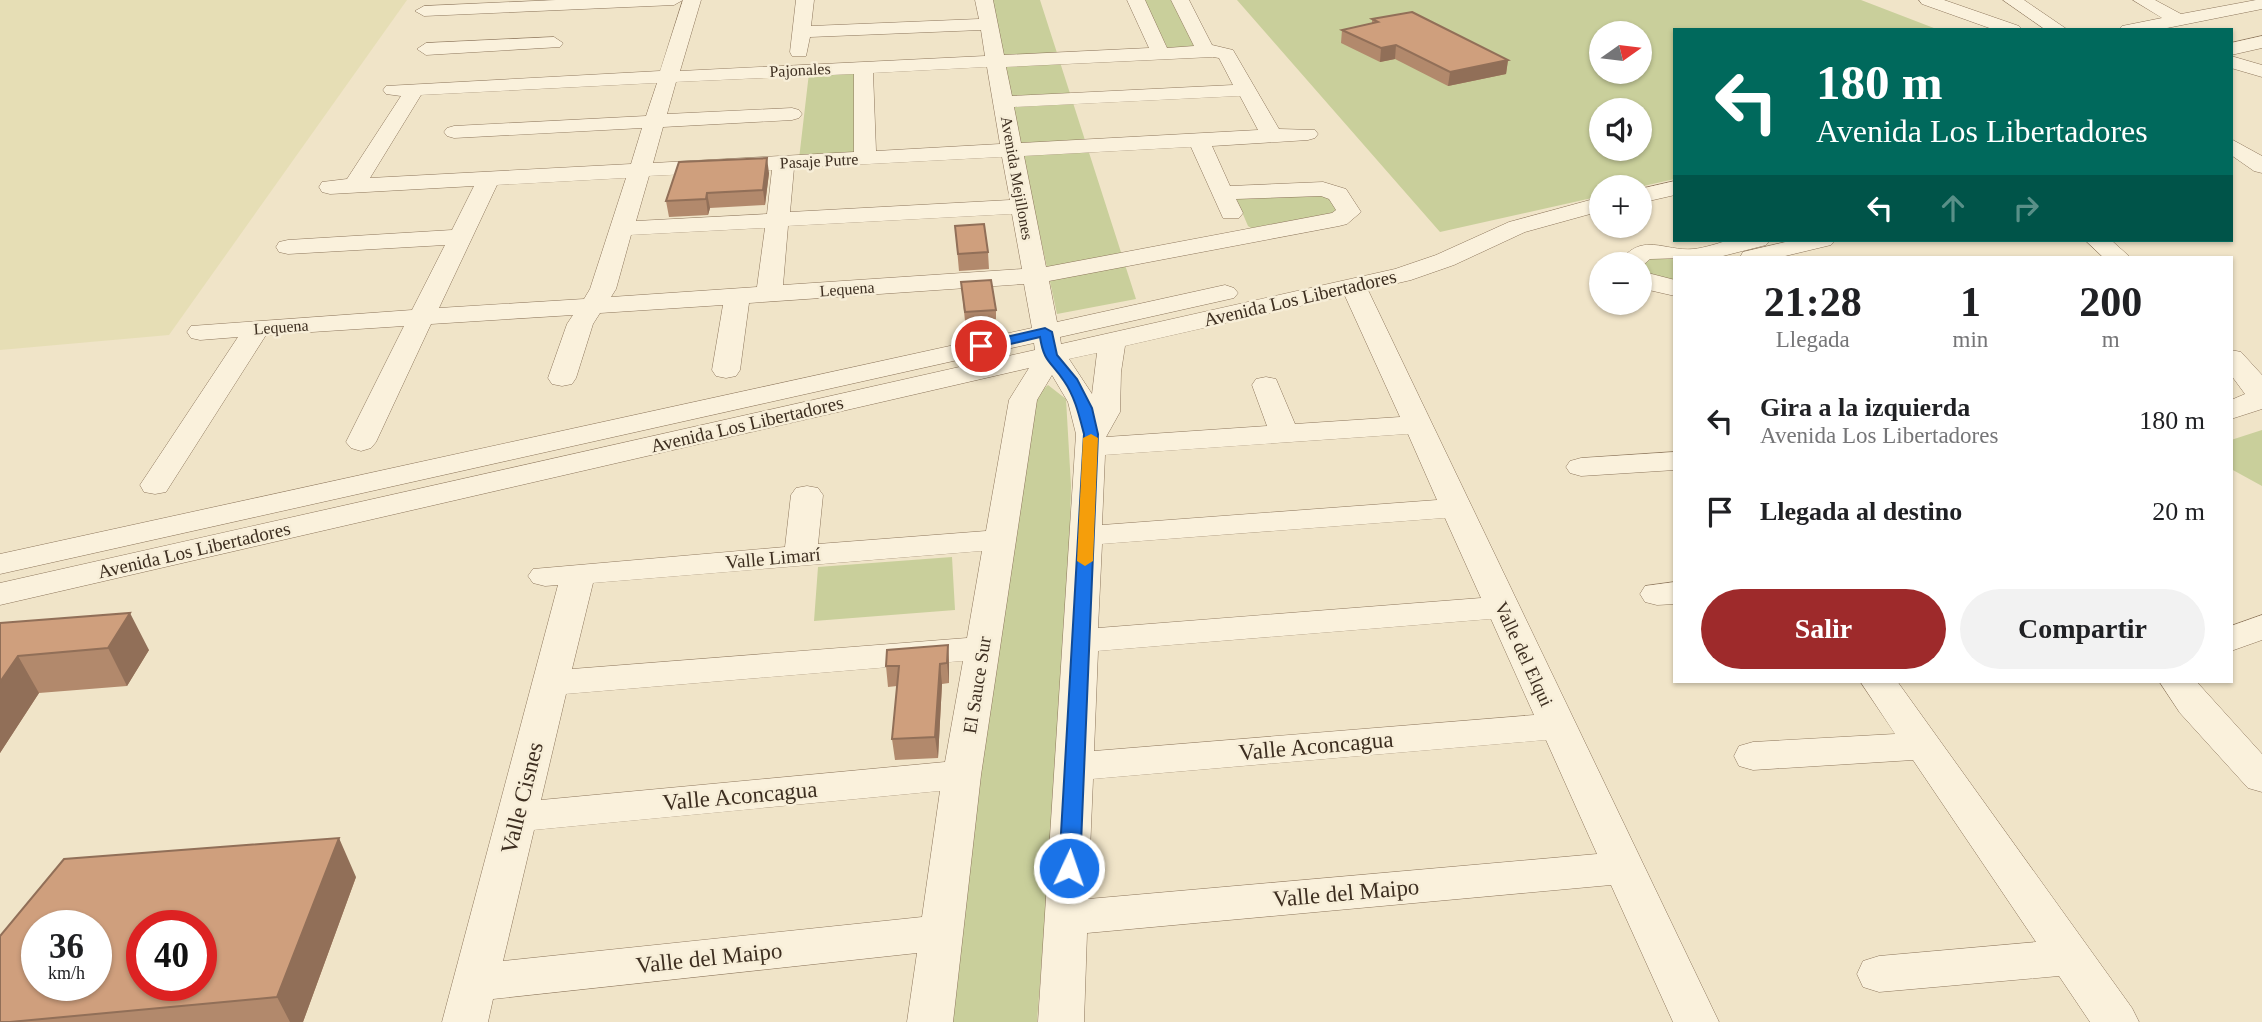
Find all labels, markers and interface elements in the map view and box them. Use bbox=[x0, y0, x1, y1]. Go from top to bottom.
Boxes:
north arrow bbox=[1589, 21, 1652, 84]
map controls bbox=[1589, 21, 1652, 315]
text: 180 m bbox=[1816, 55, 1943, 110]
icon: left bbox=[1701, 56, 1792, 147]
street label: Pajonales bbox=[769, 60, 831, 81]
button: sound bbox=[1589, 98, 1652, 161]
text: Avenida Los Libertadores bbox=[1816, 113, 2148, 149]
street label: Avenida Mejillones bbox=[997, 115, 1036, 241]
street label: Pasaje Putre bbox=[779, 150, 859, 173]
button: + bbox=[1589, 175, 1652, 238]
icon: left bbox=[1861, 189, 1899, 227]
icon: ahead bbox=[1934, 189, 1972, 227]
icon: right bbox=[2007, 189, 2045, 227]
button: − bbox=[1589, 252, 1652, 315]
street label: Avenida Los Libertadores bbox=[1202, 266, 1398, 330]
street label: Lequena bbox=[819, 279, 875, 300]
text: 21:28 bbox=[1764, 279, 1862, 325]
text: 1 bbox=[1960, 279, 1981, 325]
text: 200 bbox=[2079, 279, 2142, 325]
pin bbox=[951, 316, 1011, 376]
street label: Lequena bbox=[253, 317, 309, 338]
icon: arrive bbox=[962, 327, 1000, 365]
text: Llegada bbox=[1776, 327, 1850, 352]
text: min bbox=[1953, 327, 1988, 352]
text: m bbox=[2102, 327, 2120, 352]
street label: Avenida Los Libertadores bbox=[649, 392, 845, 456]
text: Gira a la izquierda bbox=[1760, 393, 1970, 422]
icon: left bbox=[1701, 402, 1739, 440]
text: 180 m bbox=[2139, 406, 2205, 435]
text: Avenida Los Libertadores bbox=[1760, 423, 1998, 448]
icon: arrive bbox=[1701, 493, 1739, 531]
text: Llegada al destino bbox=[1760, 497, 1962, 526]
text: 20 m bbox=[2152, 497, 2205, 526]
street label: Avenida Los Libertadores bbox=[96, 518, 292, 582]
street label: Valle Limarí bbox=[725, 543, 822, 573]
button: Salir bbox=[1701, 589, 1946, 669]
button: Compartir bbox=[1960, 589, 2205, 669]
street label: Valle del Elqui bbox=[1491, 598, 1557, 710]
street label: El Sauce Sur bbox=[959, 634, 995, 735]
street label: Valle Aconcagua bbox=[1238, 727, 1394, 765]
street label: Valle Cisnes bbox=[496, 739, 548, 857]
street label: Valle Aconcagua bbox=[662, 777, 818, 815]
position arrow bbox=[1032, 831, 1106, 905]
street label: Valle del Maipo bbox=[1272, 874, 1420, 912]
speed limit sign: 40 bbox=[126, 910, 217, 1001]
text: 36 bbox=[49, 927, 84, 966]
street label: Valle del Maipo bbox=[635, 938, 783, 978]
text: km/h bbox=[48, 963, 85, 983]

